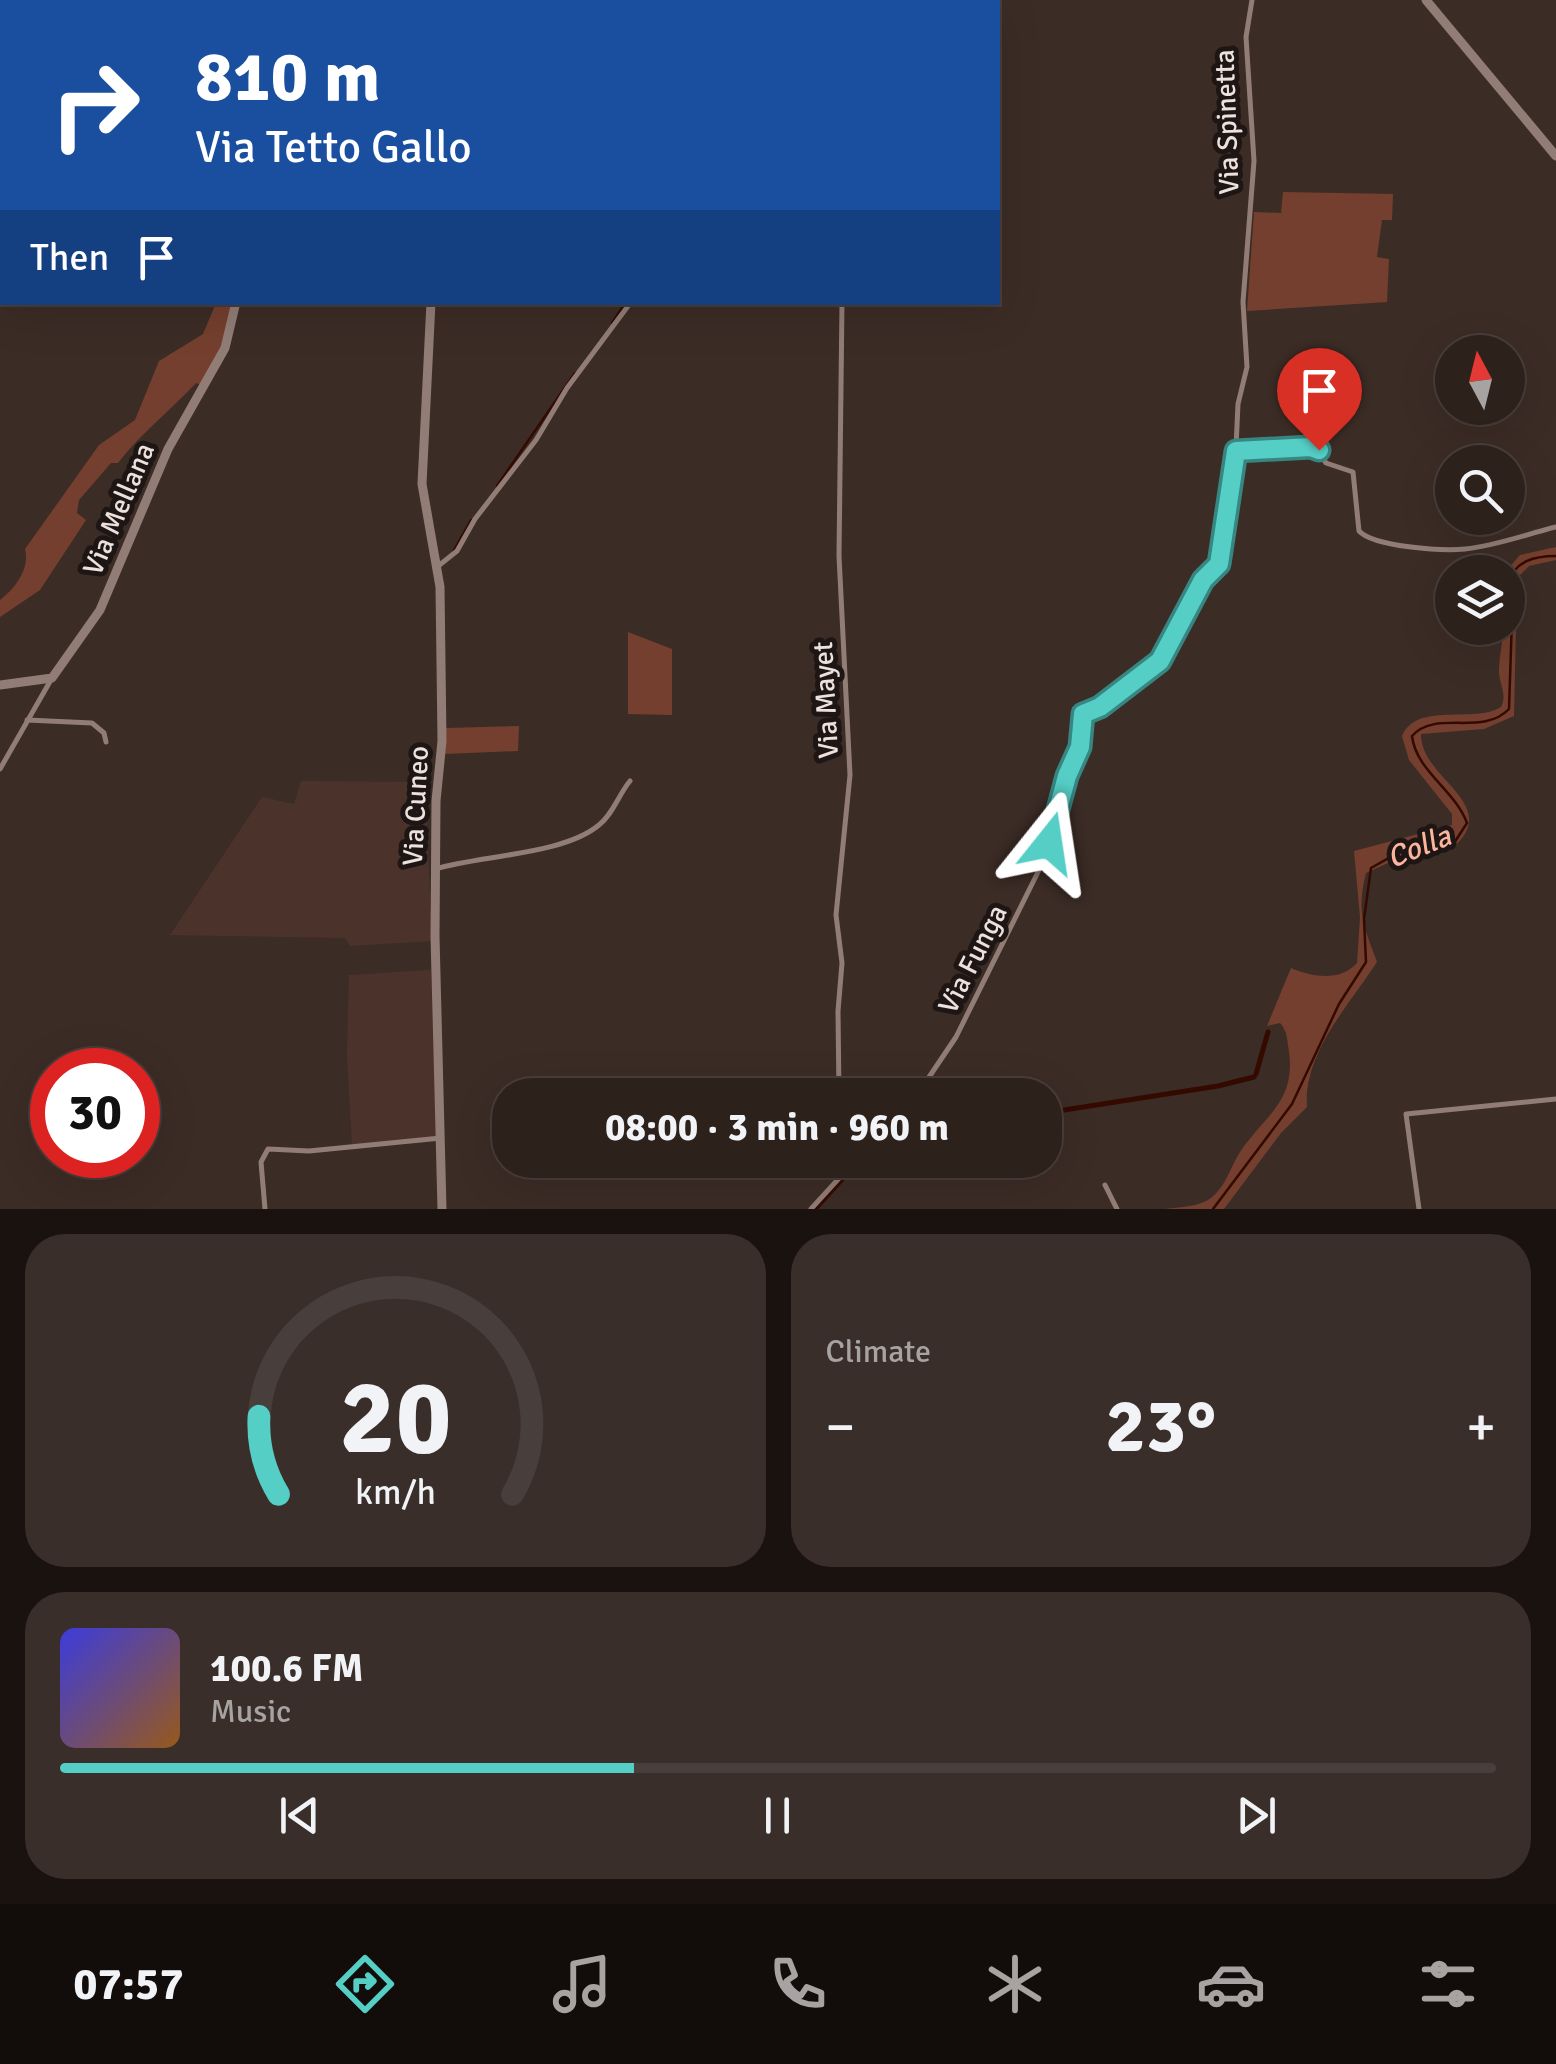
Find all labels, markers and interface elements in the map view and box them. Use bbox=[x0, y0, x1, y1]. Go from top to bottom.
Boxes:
text: 810 m bbox=[195, 34, 380, 120]
icon: right bbox=[30, 40, 160, 170]
street label: Via Spinetta bbox=[1207, 49, 1247, 195]
text: Via Tetto Gallo bbox=[195, 120, 472, 175]
icon: arrive bbox=[129, 230, 184, 285]
text: Then bbox=[30, 234, 109, 281]
north arrow bbox=[1435, 335, 1525, 425]
map controls bbox=[1435, 335, 1525, 645]
pin bbox=[1277, 348, 1362, 451]
icon: arrive bbox=[1292, 363, 1347, 418]
street label: Via Mellana bbox=[76, 438, 162, 580]
button: search bbox=[1435, 445, 1525, 535]
button: layers bbox=[1435, 555, 1525, 645]
street label: Via Mayet bbox=[806, 640, 846, 759]
street label: Via Cuneo bbox=[396, 745, 436, 867]
position arrow bbox=[997, 791, 1101, 895]
water label: Colla bbox=[1381, 817, 1457, 877]
street label: Via Funga bbox=[931, 899, 1015, 1019]
speed limit sign: 30 bbox=[30, 1048, 160, 1178]
text: 08:00 · 3 min · 960 m bbox=[605, 1104, 949, 1151]
text: Climate bbox=[826, 1332, 931, 1371]
text: 20 bbox=[339, 1354, 451, 1482]
text: 23° bbox=[1105, 1380, 1216, 1473]
text: − bbox=[826, 1393, 855, 1461]
text: + bbox=[1466, 1393, 1496, 1461]
text: km/h bbox=[355, 1470, 436, 1514]
text: 100.6 FM bbox=[210, 1645, 363, 1692]
text: Music bbox=[210, 1692, 291, 1731]
icon: previous bbox=[272, 1788, 327, 1843]
icon: pause bbox=[750, 1788, 805, 1843]
icon: next bbox=[1229, 1788, 1284, 1843]
icon: directions bbox=[330, 1949, 400, 2019]
icon: music bbox=[547, 1949, 617, 2019]
icon: phone bbox=[763, 1949, 833, 2019]
icon: climate bbox=[980, 1949, 1050, 2019]
icon: car bbox=[1196, 1949, 1266, 2019]
icon: filters bbox=[1413, 1949, 1483, 2019]
text: 07:57 bbox=[73, 1957, 184, 2012]

